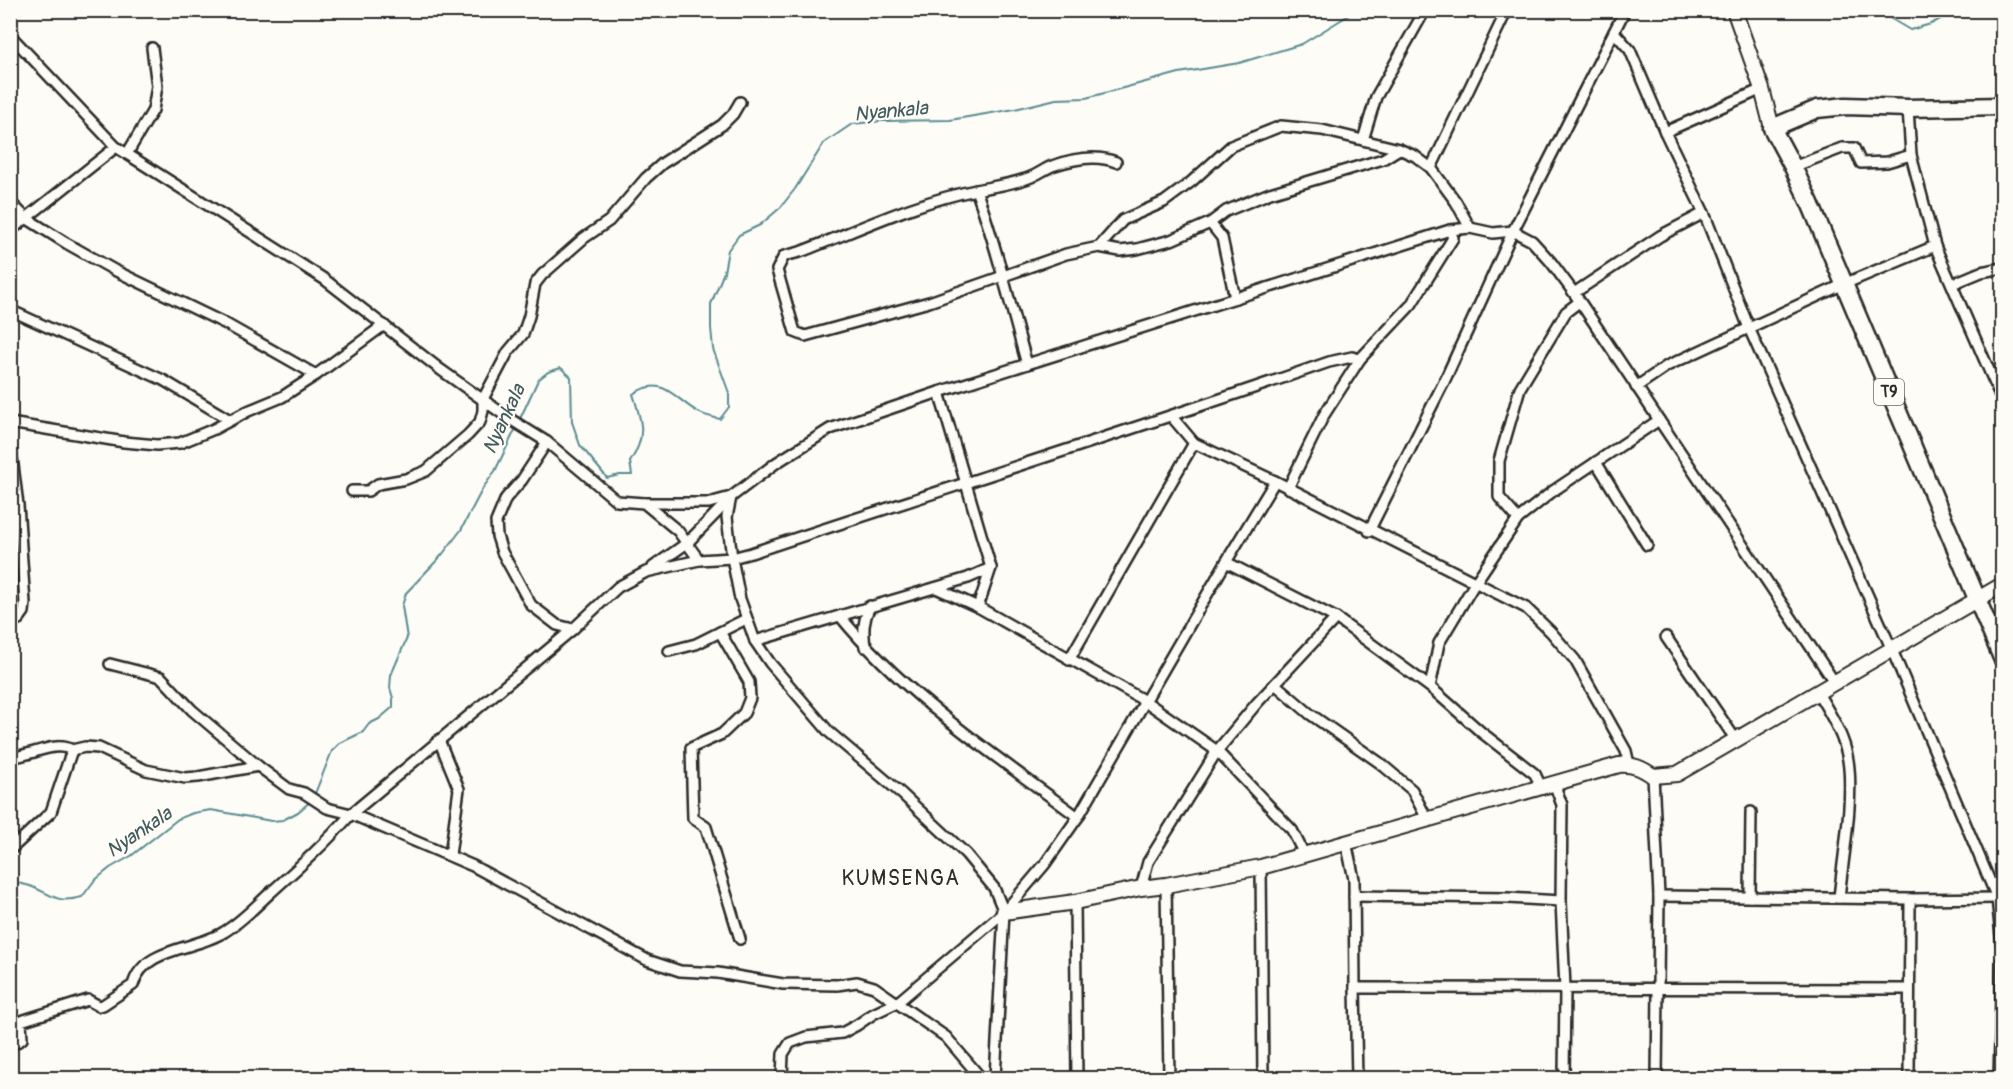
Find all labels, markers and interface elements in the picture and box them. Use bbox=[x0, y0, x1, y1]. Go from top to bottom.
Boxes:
water label: Nyankala bbox=[853, 95, 931, 127]
water label: Nyankala bbox=[477, 379, 532, 458]
road number: T9 bbox=[1874, 379, 1904, 405]
water label: Nyankala bbox=[101, 800, 178, 863]
district label: KUMSENGA bbox=[841, 865, 961, 892]

